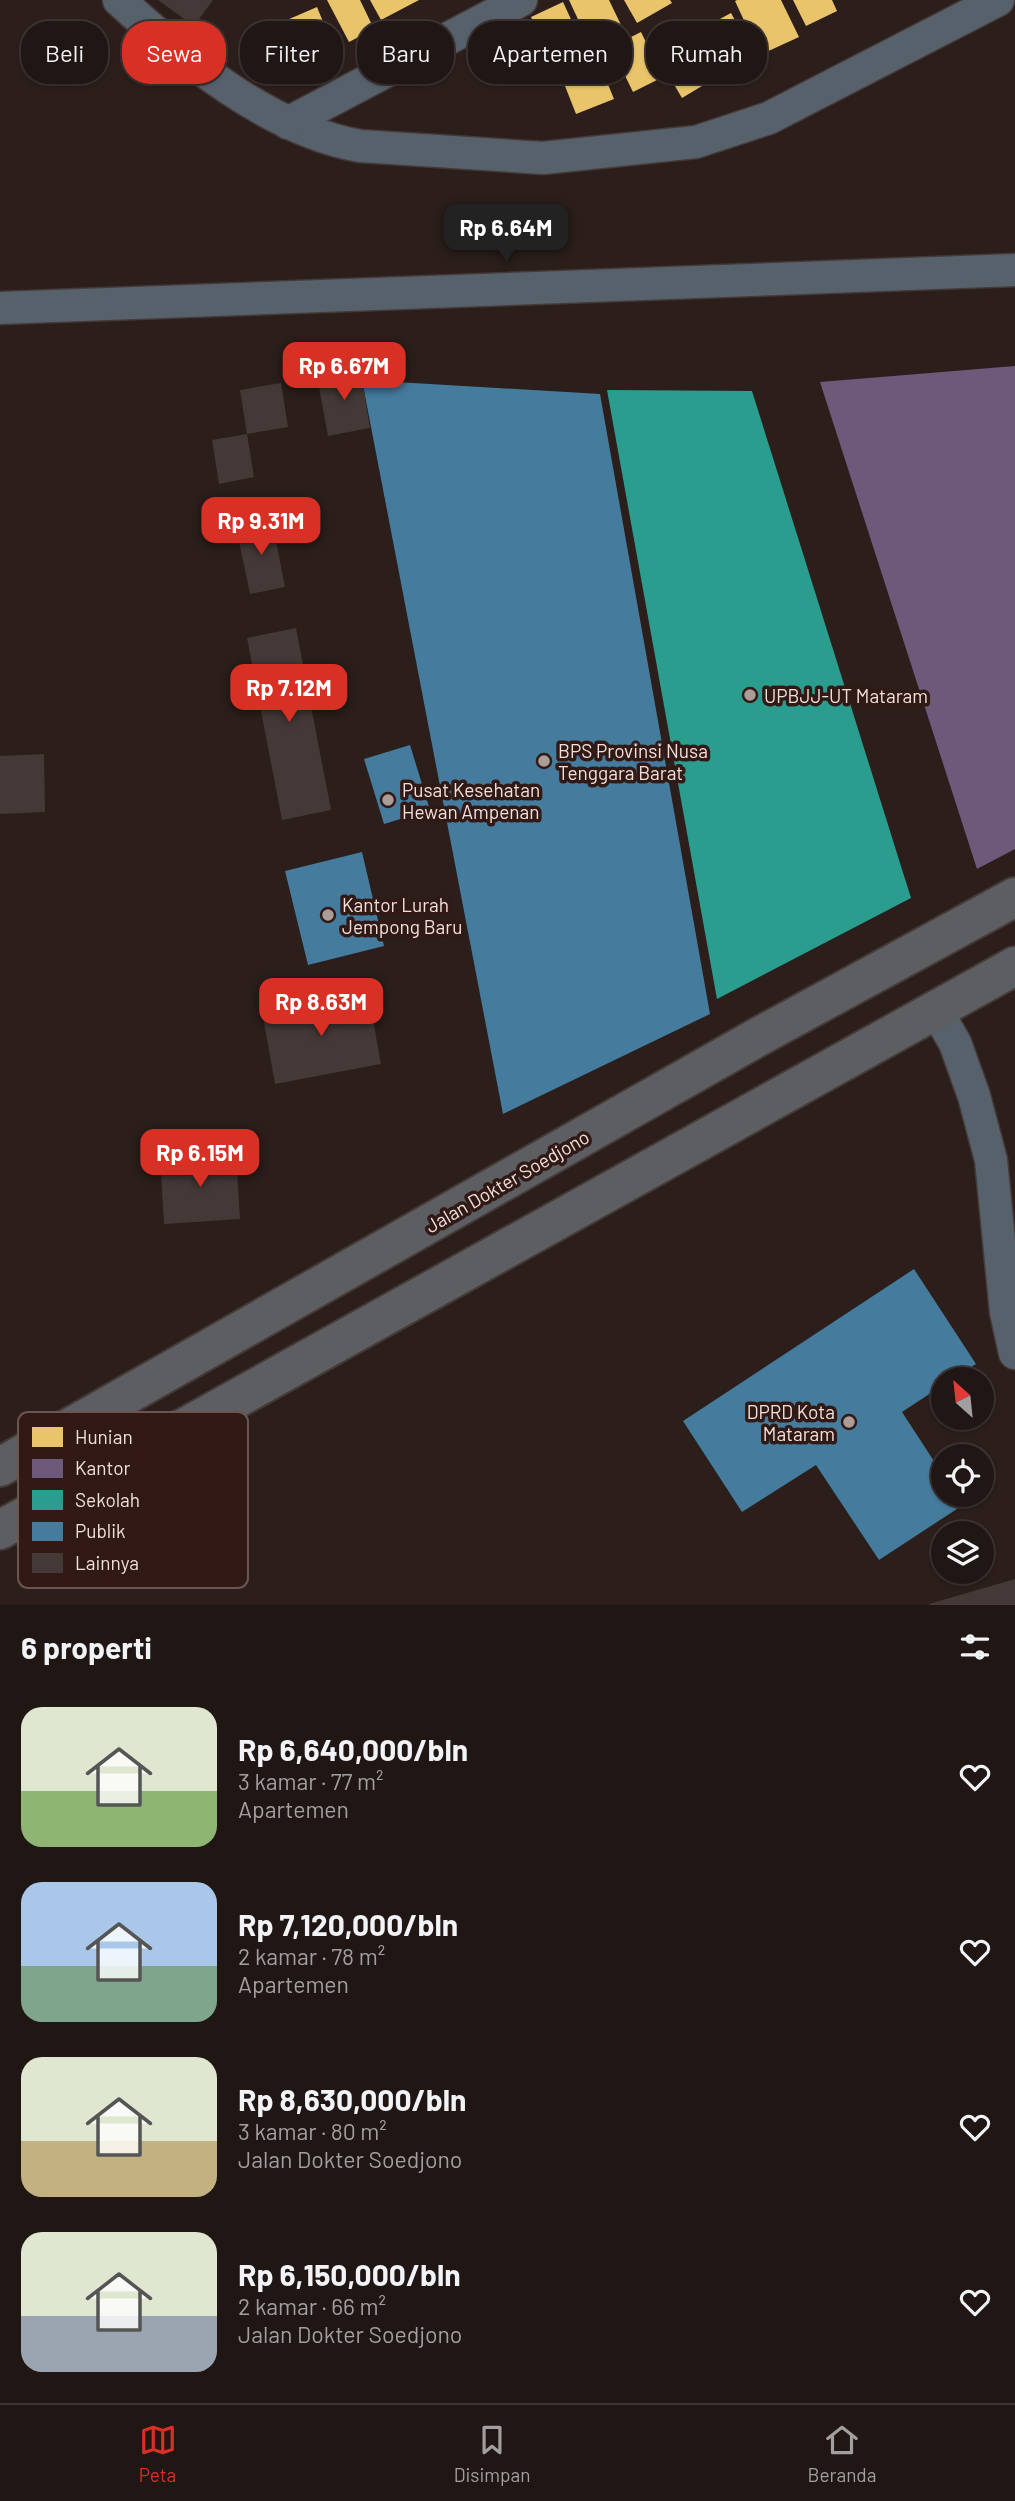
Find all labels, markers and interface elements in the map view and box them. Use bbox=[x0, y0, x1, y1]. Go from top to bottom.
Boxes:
chip: Beli bbox=[21, 21, 108, 84]
chip: Sewa bbox=[122, 21, 226, 84]
chip: Filter bbox=[240, 21, 343, 84]
chip: Baru bbox=[357, 21, 454, 84]
chip: Apartemen bbox=[468, 21, 632, 84]
chip: Rumah bbox=[646, 21, 767, 84]
pin: Rp 6.64M bbox=[434, 204, 578, 264]
text: Rp 6.64M bbox=[459, 213, 553, 241]
pin: Rp 6.67M bbox=[272, 342, 416, 402]
text: Rp 6.67M bbox=[299, 351, 389, 379]
pin: Rp 9.31M bbox=[189, 498, 333, 557]
text: Rp 9.31M bbox=[217, 506, 305, 534]
pin: Rp 7.12M bbox=[217, 664, 361, 724]
text: Rp 7.12M bbox=[246, 673, 332, 701]
place label: UPBJJ-UT Mataram bbox=[764, 684, 928, 707]
marker: UPBJJ-UT Mataram bbox=[742, 687, 758, 703]
place label: BPS Provinsi Nusa Tenggara Barat bbox=[558, 739, 708, 784]
marker: BPS Provinsi Nusa Tenggara Barat bbox=[536, 753, 552, 769]
place label: Pusat Kesehatan Hewan Ampenan bbox=[402, 778, 540, 823]
marker: Pusat Kesehatan Hewan Ampenan bbox=[380, 792, 396, 808]
place label: Kantor Lurah Jempong Baru bbox=[342, 893, 462, 938]
marker: Kantor Lurah Jempong Baru bbox=[320, 907, 336, 923]
pin: Rp 8.63M bbox=[249, 978, 393, 1038]
text: Rp 8.63M bbox=[275, 987, 367, 1015]
street label: Jalan Dokter Soedjono bbox=[421, 1125, 593, 1237]
pin: Rp 6.15M bbox=[128, 1130, 272, 1189]
text: Rp 6.15M bbox=[156, 1138, 244, 1166]
north arrow bbox=[931, 1367, 994, 1430]
map controls bbox=[931, 1367, 994, 1584]
place label: DPRD Kota Mataram bbox=[747, 1400, 835, 1445]
legend bbox=[18, 1412, 248, 1588]
marker: DPRD Kota Mataram bbox=[841, 1414, 857, 1430]
text: Hunian bbox=[75, 1425, 133, 1448]
button: locate bbox=[931, 1444, 994, 1507]
text: Kantor bbox=[75, 1456, 131, 1479]
text: Sekolah bbox=[75, 1488, 140, 1511]
text: Publik bbox=[75, 1519, 126, 1542]
button: layers bbox=[931, 1521, 994, 1584]
text: Lainnya bbox=[75, 1551, 139, 1574]
icon: filters bbox=[956, 1628, 994, 1666]
text: 6 properti bbox=[21, 1629, 152, 1665]
text: Rp 6,640,000/bln bbox=[238, 1731, 468, 1767]
icon: home bbox=[77, 1735, 161, 1819]
icon: heart bbox=[956, 1758, 994, 1796]
text: 3 kamar · 77 m² bbox=[238, 1767, 384, 1795]
text: Apartemen bbox=[238, 1795, 349, 1823]
text: Rp 7,120,000/bln bbox=[238, 1906, 458, 1942]
icon: home bbox=[77, 1910, 161, 1994]
icon: heart bbox=[956, 1933, 994, 1971]
text: 2 kamar · 78 m² bbox=[238, 1942, 385, 1970]
text: Apartemen bbox=[238, 1970, 349, 1998]
text: Rp 8,630,000/bln bbox=[238, 2081, 466, 2117]
icon: home bbox=[77, 2085, 161, 2169]
icon: heart bbox=[956, 2108, 994, 2146]
text: 3 kamar · 80 m² bbox=[238, 2117, 387, 2145]
text: Jalan Dokter Soedjono bbox=[238, 2145, 462, 2173]
text: Rp 6,150,000/bln bbox=[238, 2256, 461, 2292]
icon: home bbox=[77, 2260, 161, 2344]
icon: heart bbox=[956, 2283, 994, 2321]
text: 2 kamar · 66 m² bbox=[238, 2292, 386, 2320]
text: Jalan Dokter Soedjono bbox=[238, 2320, 462, 2348]
tab: Peta bbox=[139, 2421, 177, 2486]
tab: Disimpan bbox=[454, 2421, 530, 2486]
tab: Beranda bbox=[808, 2421, 876, 2486]

